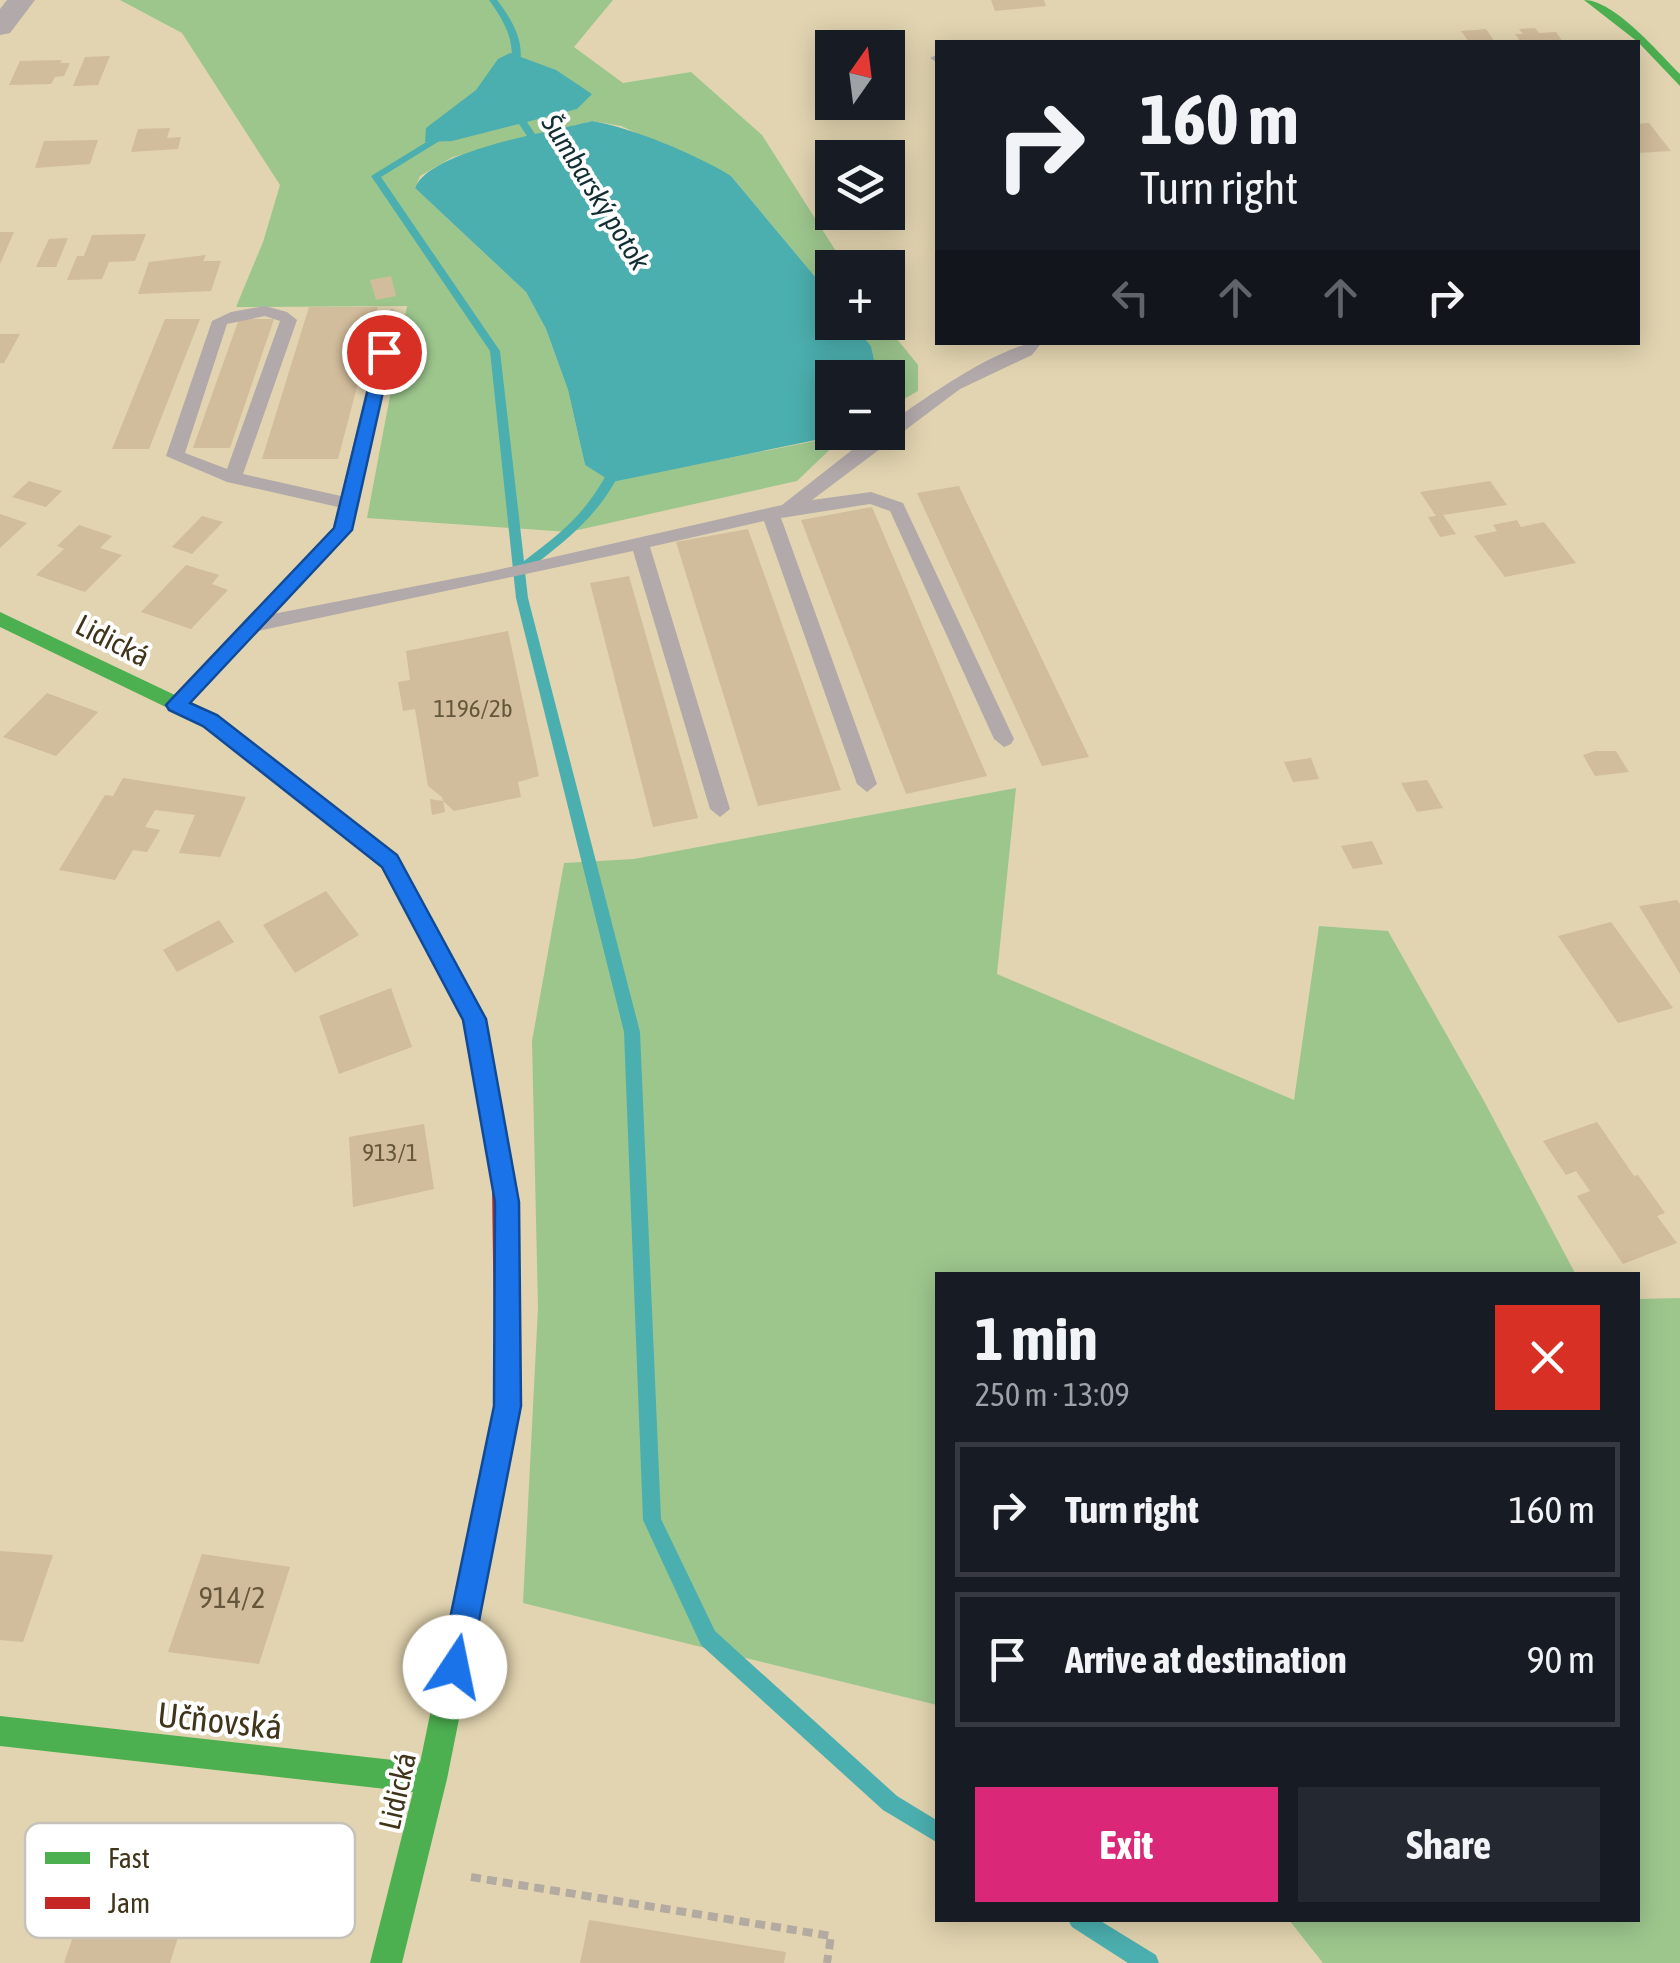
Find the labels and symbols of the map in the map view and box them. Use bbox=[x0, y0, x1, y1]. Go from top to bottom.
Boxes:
north arrow bbox=[815, 30, 905, 120]
water label: Šumbarský potok bbox=[535, 108, 657, 276]
pin bbox=[342, 310, 427, 395]
street label: Lidická bbox=[71, 607, 155, 673]
house number: 1196/2b bbox=[433, 694, 513, 722]
house number: 913/1 bbox=[362, 1138, 418, 1166]
house number: 914/2 bbox=[199, 1580, 265, 1614]
position arrow bbox=[403, 1615, 507, 1719]
street label: Učňovská bbox=[156, 1694, 284, 1746]
street label: Lidická bbox=[372, 1749, 422, 1833]
legend bbox=[25, 1823, 355, 1938]
text: Fast bbox=[108, 1842, 150, 1874]
text: Jam bbox=[108, 1887, 150, 1919]

